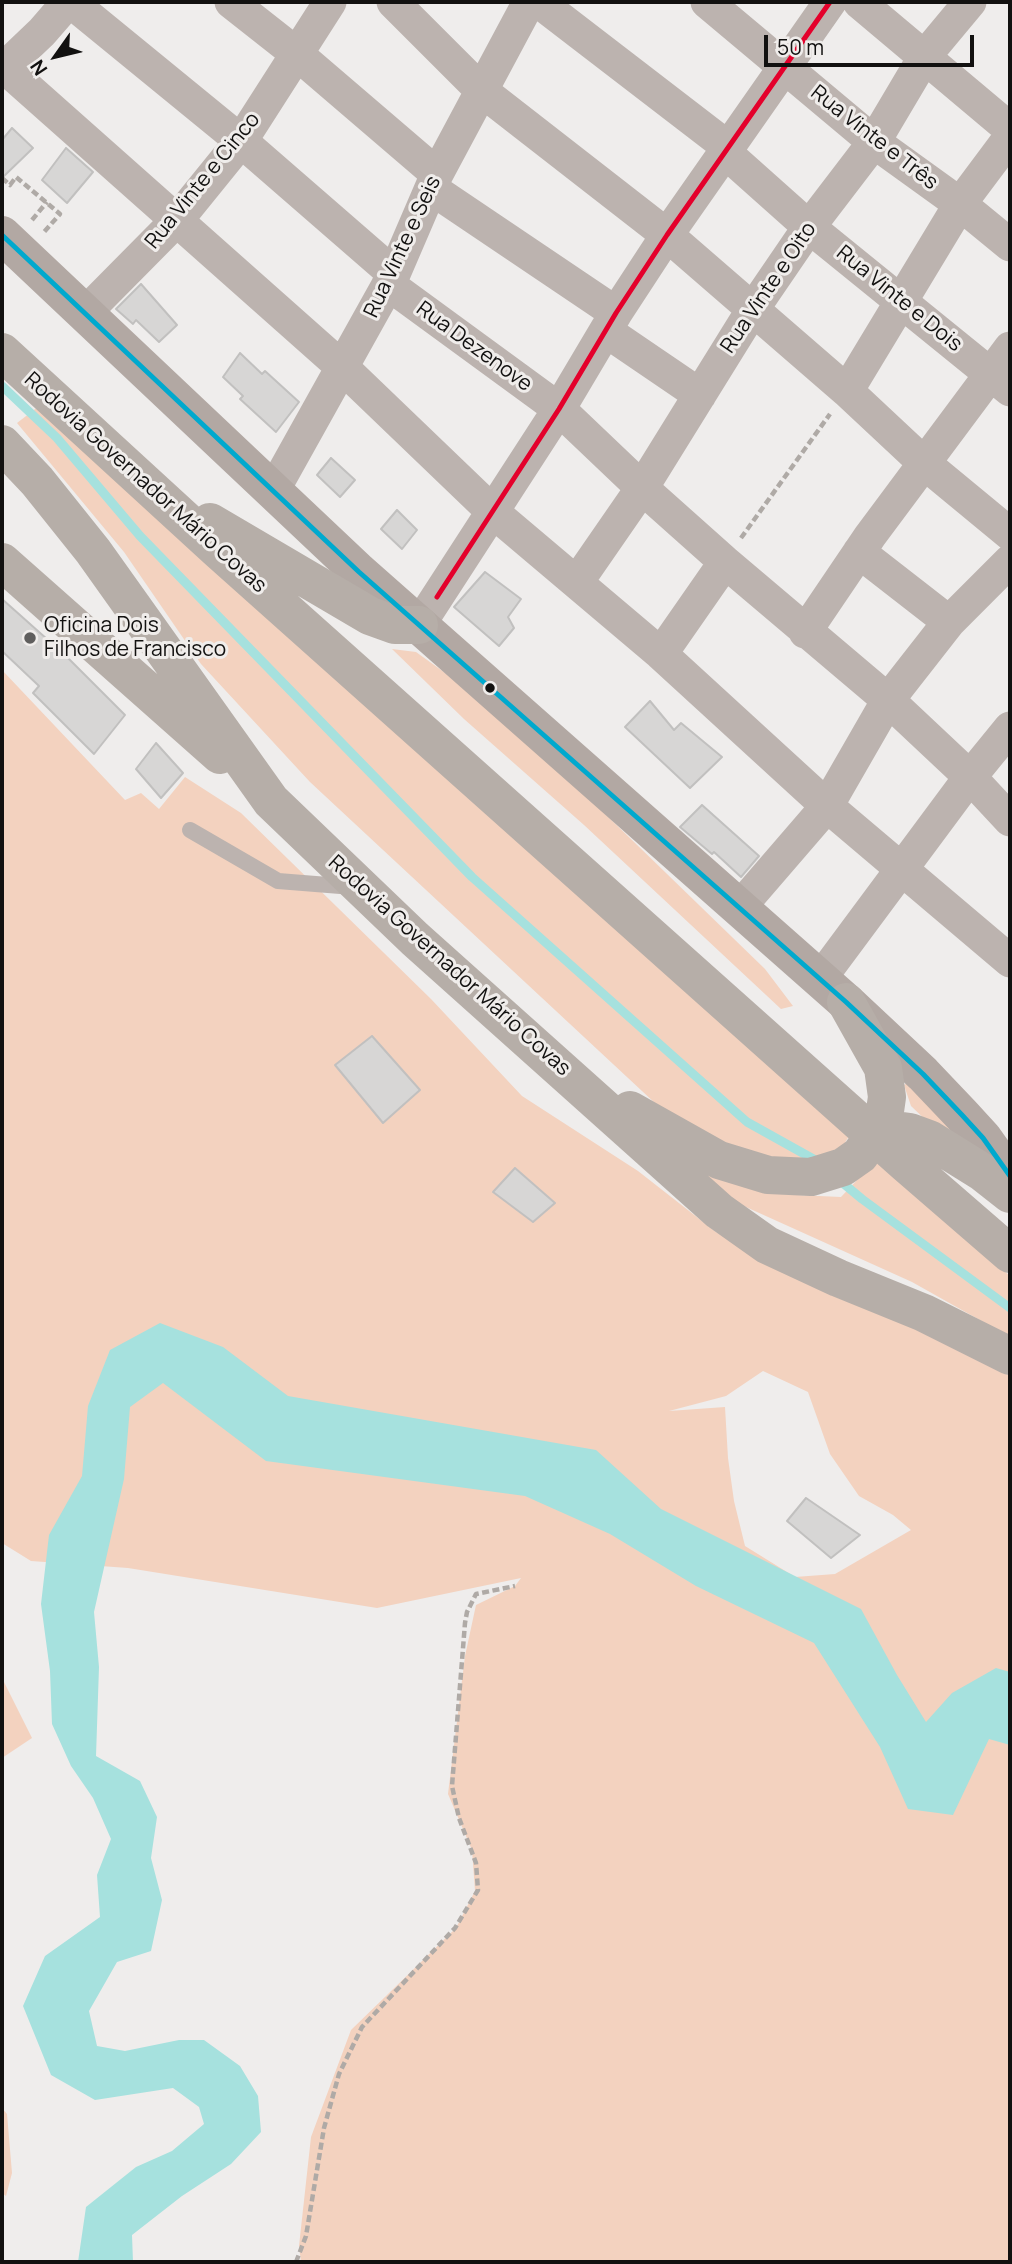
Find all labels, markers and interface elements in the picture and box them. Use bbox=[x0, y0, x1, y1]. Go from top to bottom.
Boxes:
north arrow bbox=[21, 21, 91, 91]
scale bar bbox=[767, 21, 977, 65]
text: 50 m bbox=[777, 33, 824, 61]
text: N bbox=[24, 55, 53, 81]
street label: Rua Vinte e Três bbox=[805, 81, 943, 195]
street label: Rua Vinte e Cinco bbox=[140, 108, 266, 254]
street label: Rua Vinte e Seis bbox=[359, 172, 447, 322]
street label: Rua Vinte e Oito bbox=[716, 218, 822, 358]
street label: Rua Vinte e Dois bbox=[831, 241, 967, 357]
street label: Rua Dezenove bbox=[411, 297, 537, 397]
street label: Rodovia Governador Mário Covas bbox=[19, 367, 271, 599]
place label: Oficina Dois Filhos de Francisco bbox=[44, 613, 226, 663]
marker: Oficina Dois Filhos de Francisco bbox=[22, 630, 38, 646]
unlabelled marker bbox=[483, 681, 497, 695]
street label: Rodovia Governador Mário Covas bbox=[323, 850, 575, 1082]

